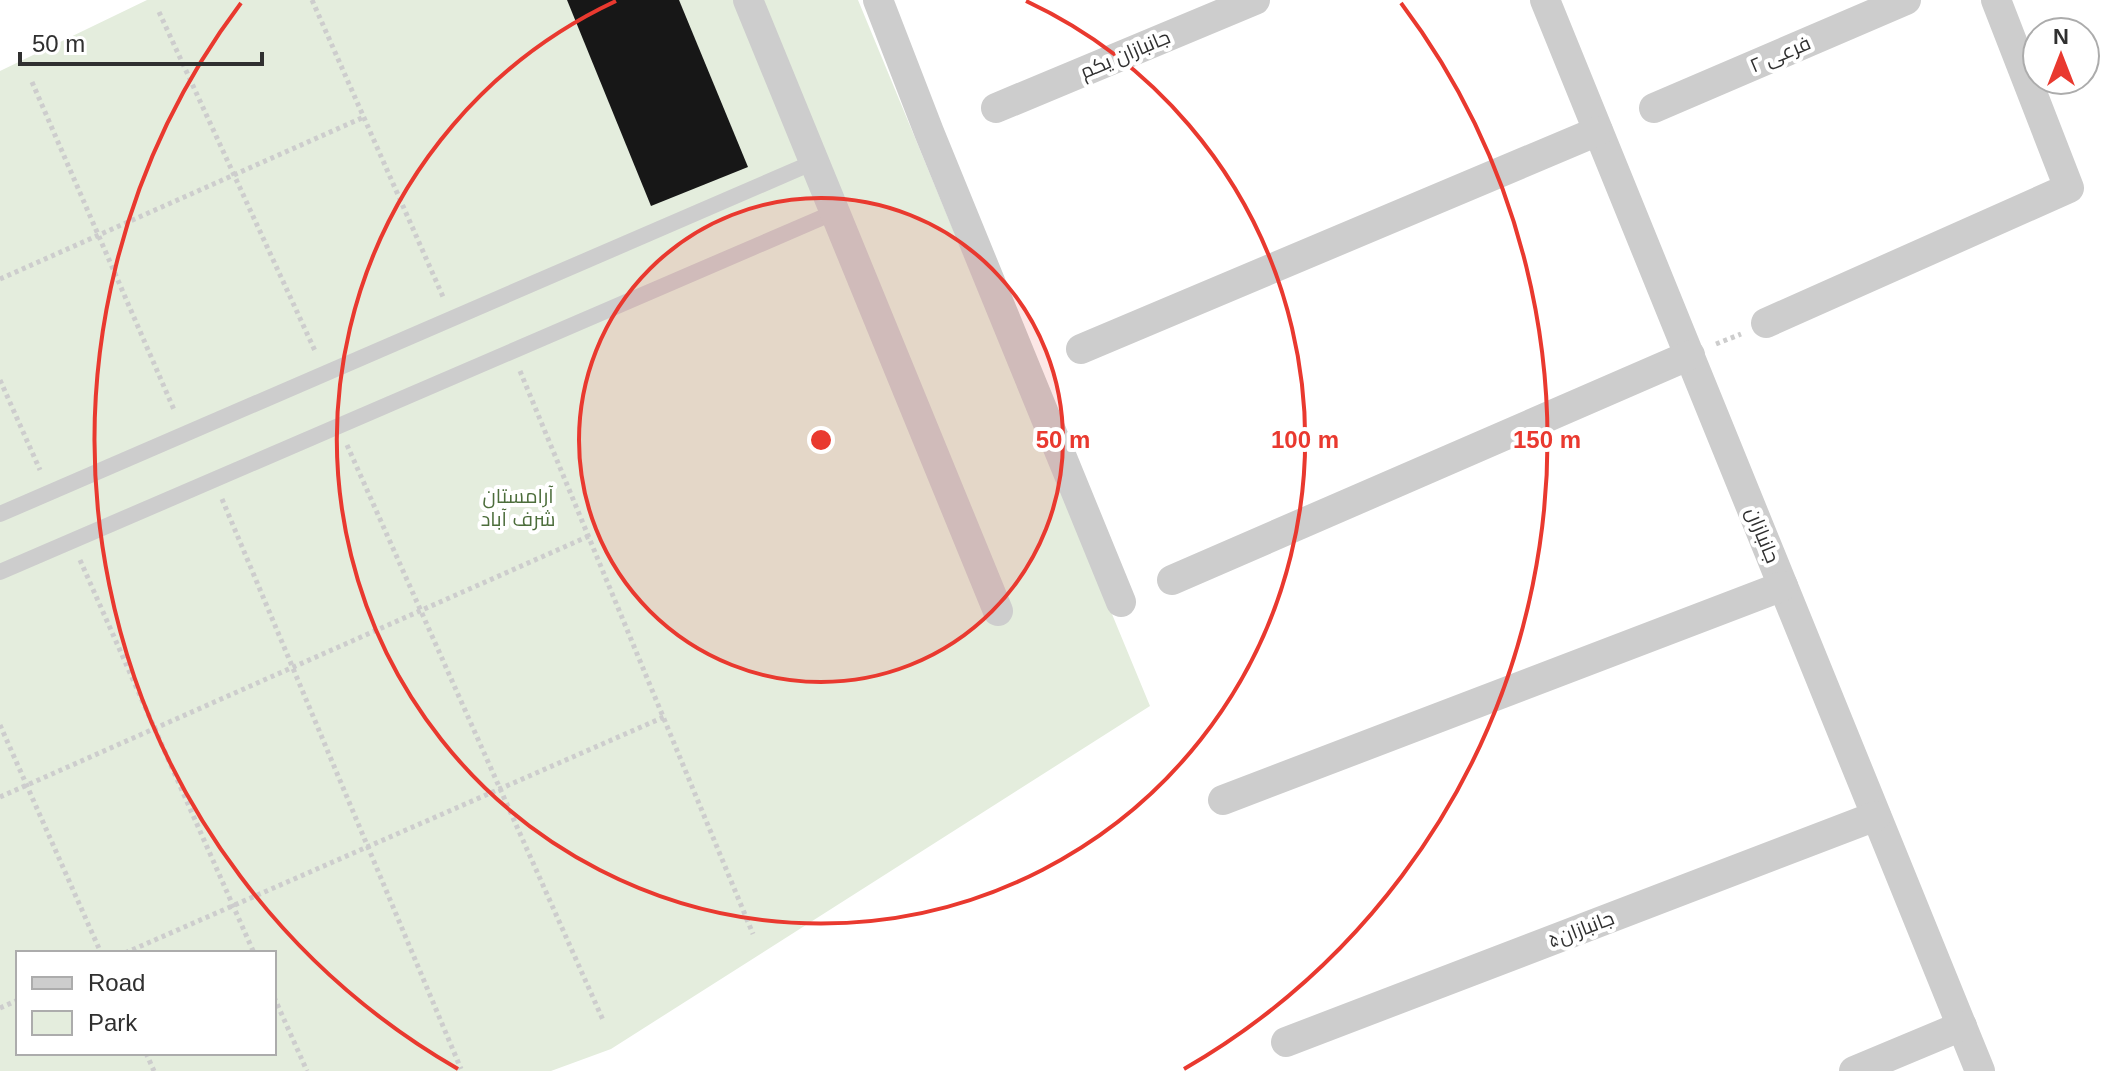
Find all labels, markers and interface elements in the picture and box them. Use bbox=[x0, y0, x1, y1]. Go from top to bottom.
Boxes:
scale bar bbox=[20, 16, 262, 66]
north arrow bbox=[2021, 16, 2101, 96]
text: N bbox=[2053, 24, 2069, 49]
street label: جانبازان یکم bbox=[1077, 25, 1174, 86]
text: 50 m bbox=[32, 30, 85, 57]
street label: فرعی ۲ bbox=[1746, 31, 1814, 78]
centre of rings bbox=[807, 426, 835, 454]
text: 50 m bbox=[1036, 426, 1090, 453]
text: 100 m bbox=[1271, 426, 1339, 453]
text: 150 m bbox=[1513, 426, 1581, 453]
park label: آرامستان شرف آباد bbox=[481, 485, 555, 531]
street label: جانبازان bbox=[1740, 504, 1784, 567]
street label: جانبازان۵ bbox=[1545, 906, 1618, 954]
legend bbox=[16, 951, 276, 1055]
text: Road bbox=[88, 969, 145, 996]
text: Park bbox=[88, 1009, 138, 1036]

